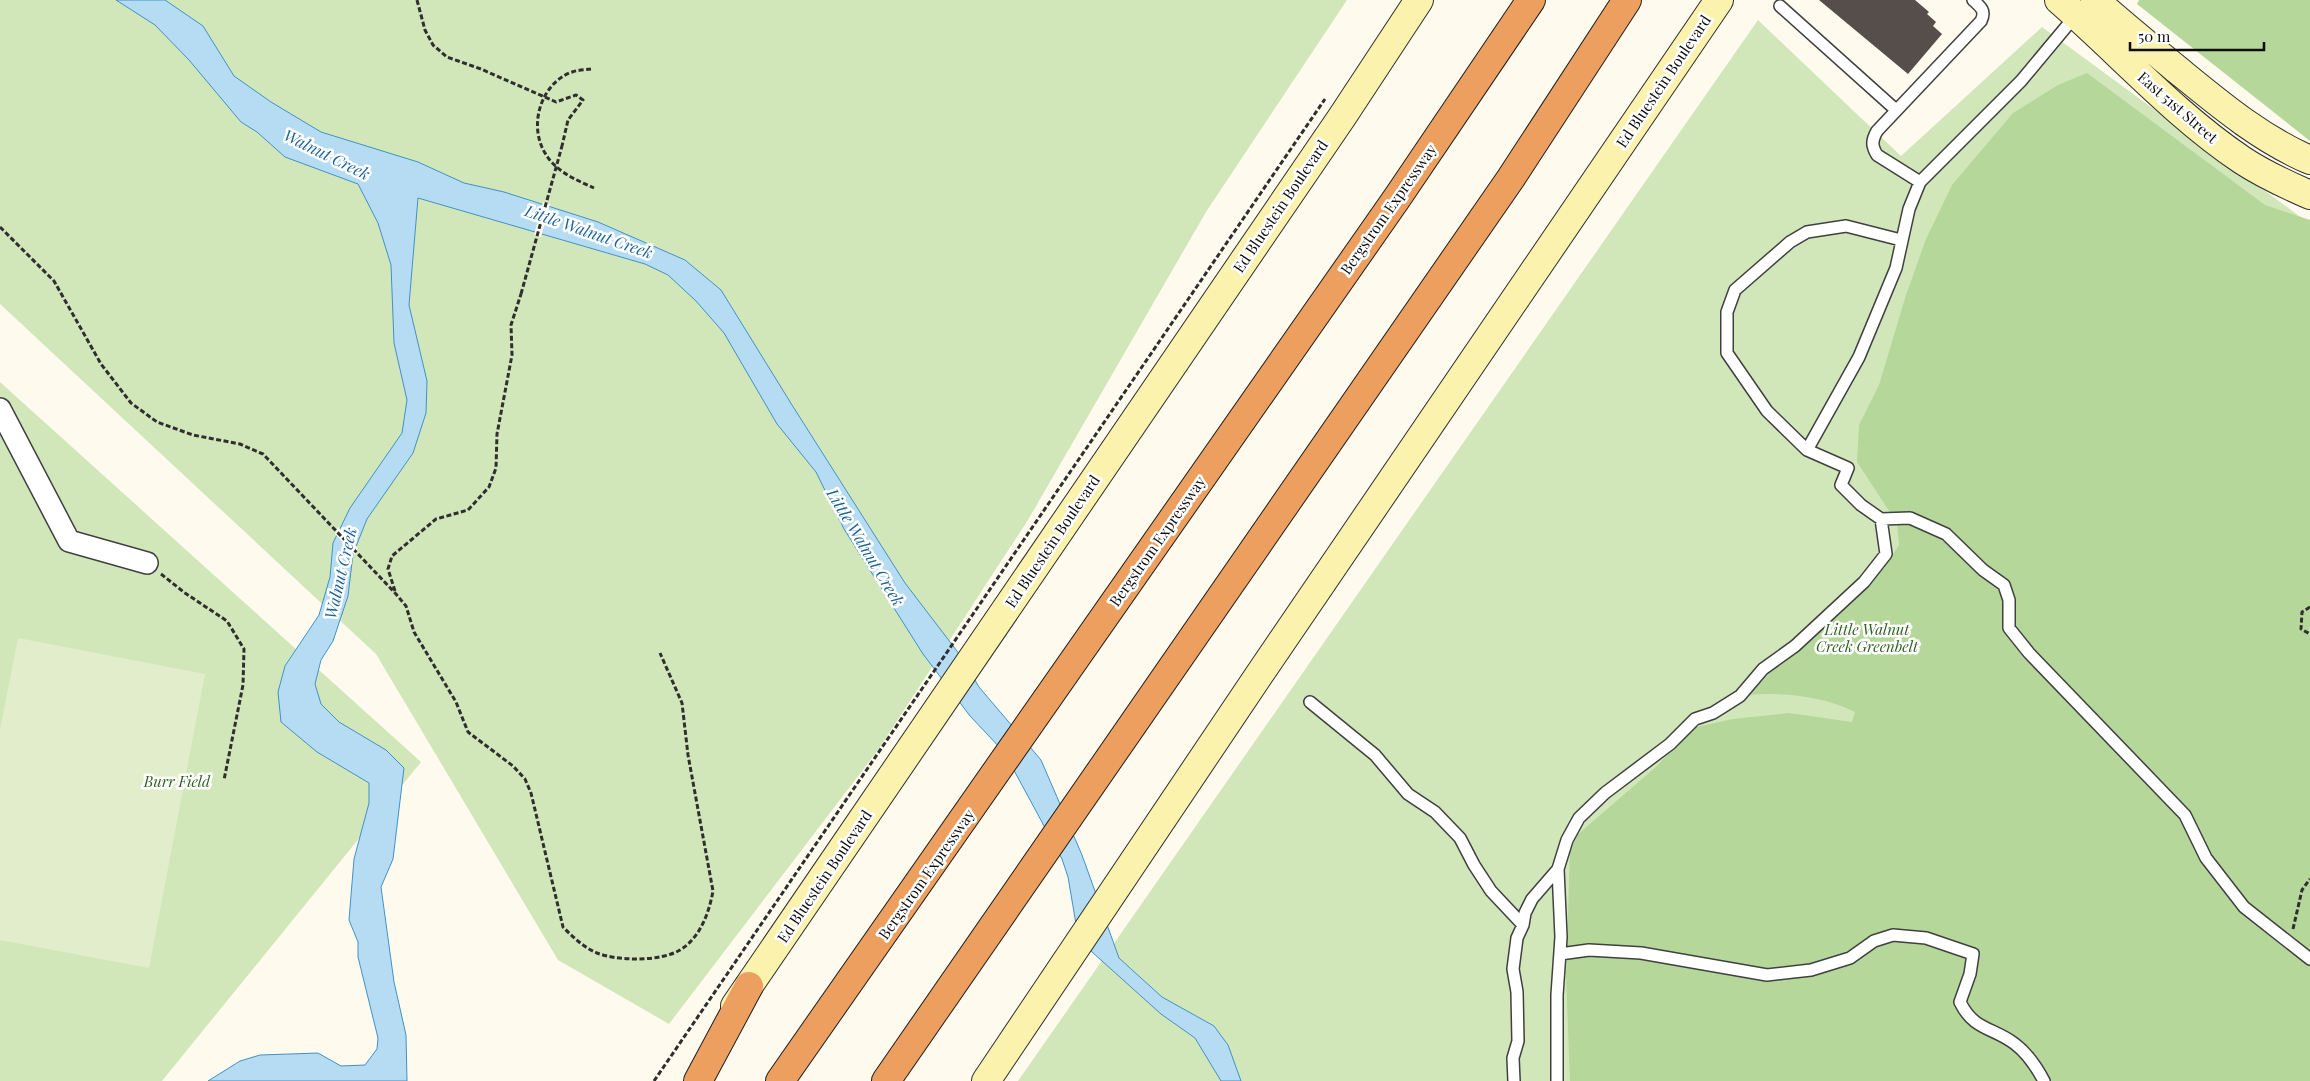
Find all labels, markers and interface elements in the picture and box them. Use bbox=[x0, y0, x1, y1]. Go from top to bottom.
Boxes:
street label: Ed Bluestein Boulevard bbox=[1611, 11, 1715, 151]
scale bar bbox=[2130, 20, 2264, 52]
text: 50 m bbox=[2138, 26, 2171, 46]
street label: East 51st Street bbox=[2134, 67, 2223, 148]
water label: Walnut Creek bbox=[280, 124, 374, 184]
street label: Ed Bluestein Boulevard bbox=[1228, 136, 1332, 276]
street label: Bergstrom Expressway bbox=[1335, 140, 1441, 278]
water label: Little Walnut Creek bbox=[521, 199, 656, 263]
street label: Ed Bluestein Boulevard bbox=[1000, 471, 1104, 611]
street label: Bergstrom Expressway bbox=[1104, 472, 1210, 610]
water label: Little Walnut Creek bbox=[822, 483, 909, 610]
water label: Walnut Creek bbox=[319, 525, 361, 621]
park label: Little Walnut Creek Greenbelt bbox=[1816, 619, 1919, 656]
park label: Burr Field bbox=[143, 771, 211, 791]
street label: Bergstrom Expressway bbox=[873, 805, 979, 943]
street label: Ed Bluestein Boulevard bbox=[772, 806, 876, 946]

